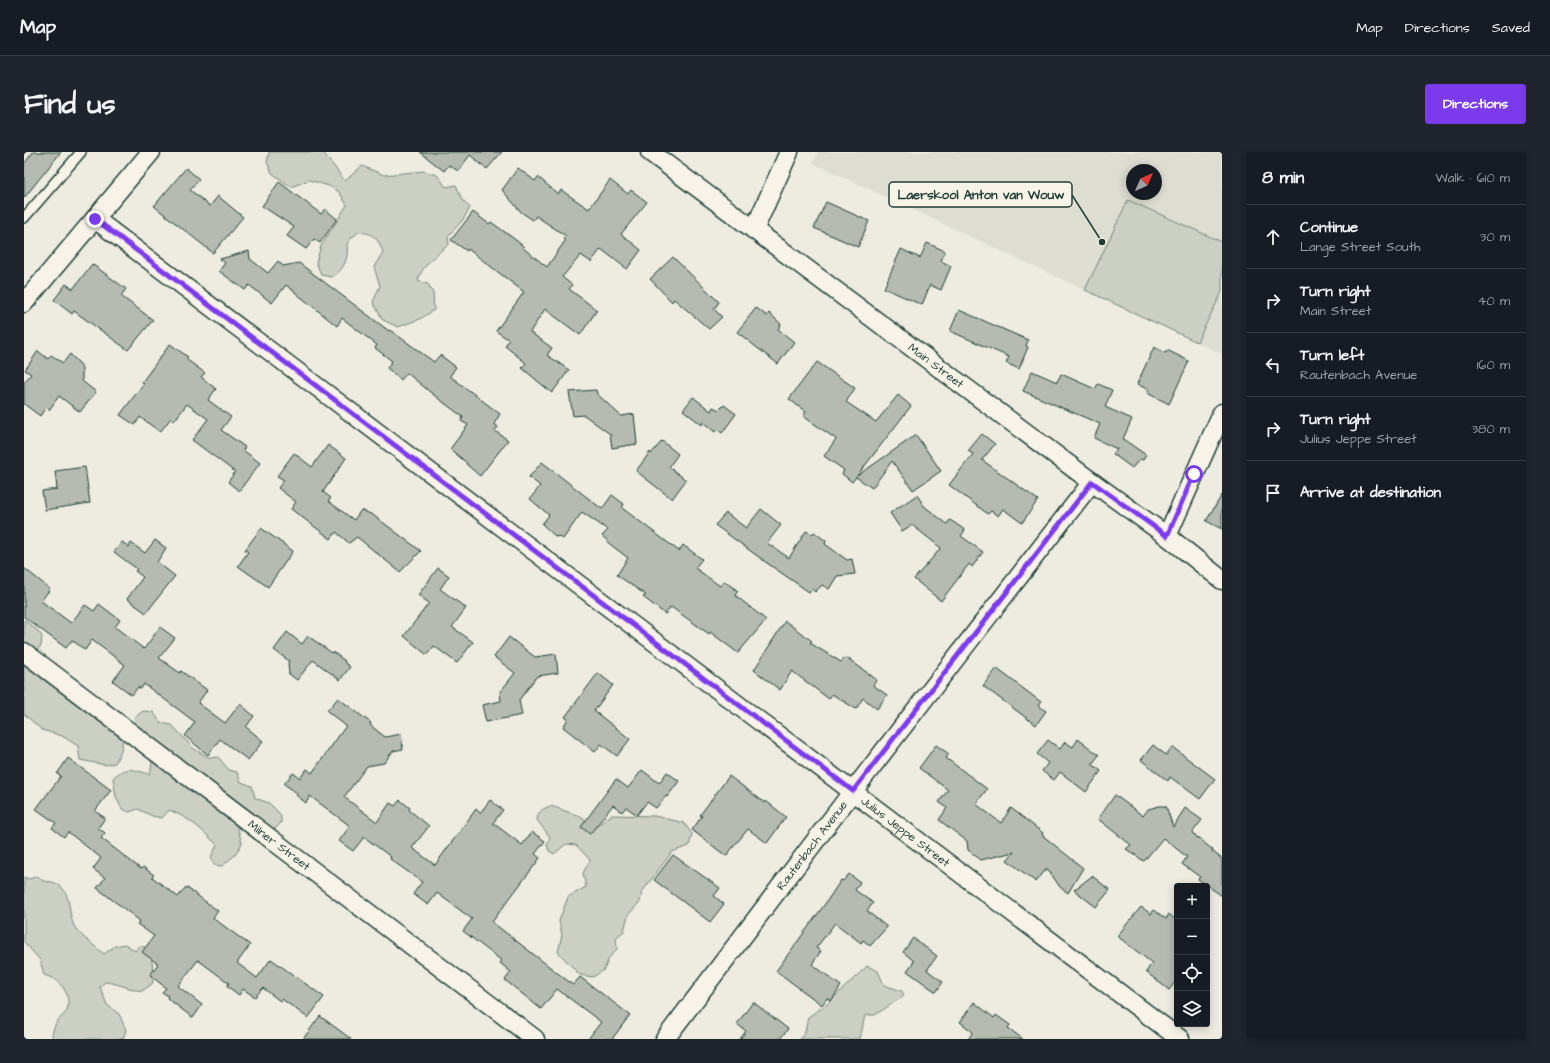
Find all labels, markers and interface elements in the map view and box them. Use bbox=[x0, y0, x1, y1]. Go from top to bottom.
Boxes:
text: Map bbox=[20, 14, 56, 41]
text: Map bbox=[1356, 18, 1383, 38]
text: Directions bbox=[1405, 18, 1470, 38]
text: Saved bbox=[1492, 18, 1530, 38]
button: Directions bbox=[1425, 84, 1526, 124]
text: Find us bbox=[24, 85, 115, 124]
north arrow bbox=[1126, 164, 1162, 200]
text: 8 min bbox=[1262, 166, 1304, 190]
text: Walk · 610 m bbox=[1436, 169, 1510, 187]
callout: Laerskool Anton van Wouw bbox=[889, 182, 1072, 207]
text: Laerskool Anton van Wouw bbox=[897, 186, 1065, 204]
route end bbox=[86, 210, 104, 228]
text: Continue bbox=[1300, 217, 1358, 238]
icon: ahead bbox=[1262, 226, 1284, 248]
text: 30 m bbox=[1480, 228, 1510, 246]
text: Lange Street South bbox=[1300, 238, 1420, 256]
text: Turn right bbox=[1300, 281, 1371, 302]
icon: right bbox=[1262, 290, 1284, 312]
text: 40 m bbox=[1478, 292, 1510, 310]
text: Main Street bbox=[1300, 302, 1371, 320]
street label: Main Street bbox=[905, 339, 968, 392]
text: Turn left bbox=[1300, 345, 1364, 366]
icon: left bbox=[1262, 354, 1284, 376]
text: 160 m bbox=[1477, 356, 1510, 374]
text: Rautenbach Avenue bbox=[1300, 366, 1417, 384]
text: Turn right bbox=[1300, 409, 1371, 430]
icon: right bbox=[1262, 418, 1284, 440]
text: 380 m bbox=[1471, 420, 1510, 438]
text: Julius Jeppe Street bbox=[1300, 430, 1417, 448]
route start bbox=[1185, 465, 1203, 483]
icon: arrive bbox=[1262, 482, 1284, 504]
text: Arrive at destination bbox=[1300, 482, 1441, 503]
street label: Julius Jeppe Street bbox=[857, 792, 954, 871]
street label: Rautenbach Avenue bbox=[772, 797, 852, 894]
street label: Milner Street bbox=[244, 816, 314, 875]
map controls bbox=[1174, 883, 1210, 1027]
button: + bbox=[1174, 883, 1210, 919]
button: − bbox=[1174, 919, 1210, 955]
button: locate bbox=[1174, 955, 1210, 991]
button: layers bbox=[1174, 991, 1210, 1027]

